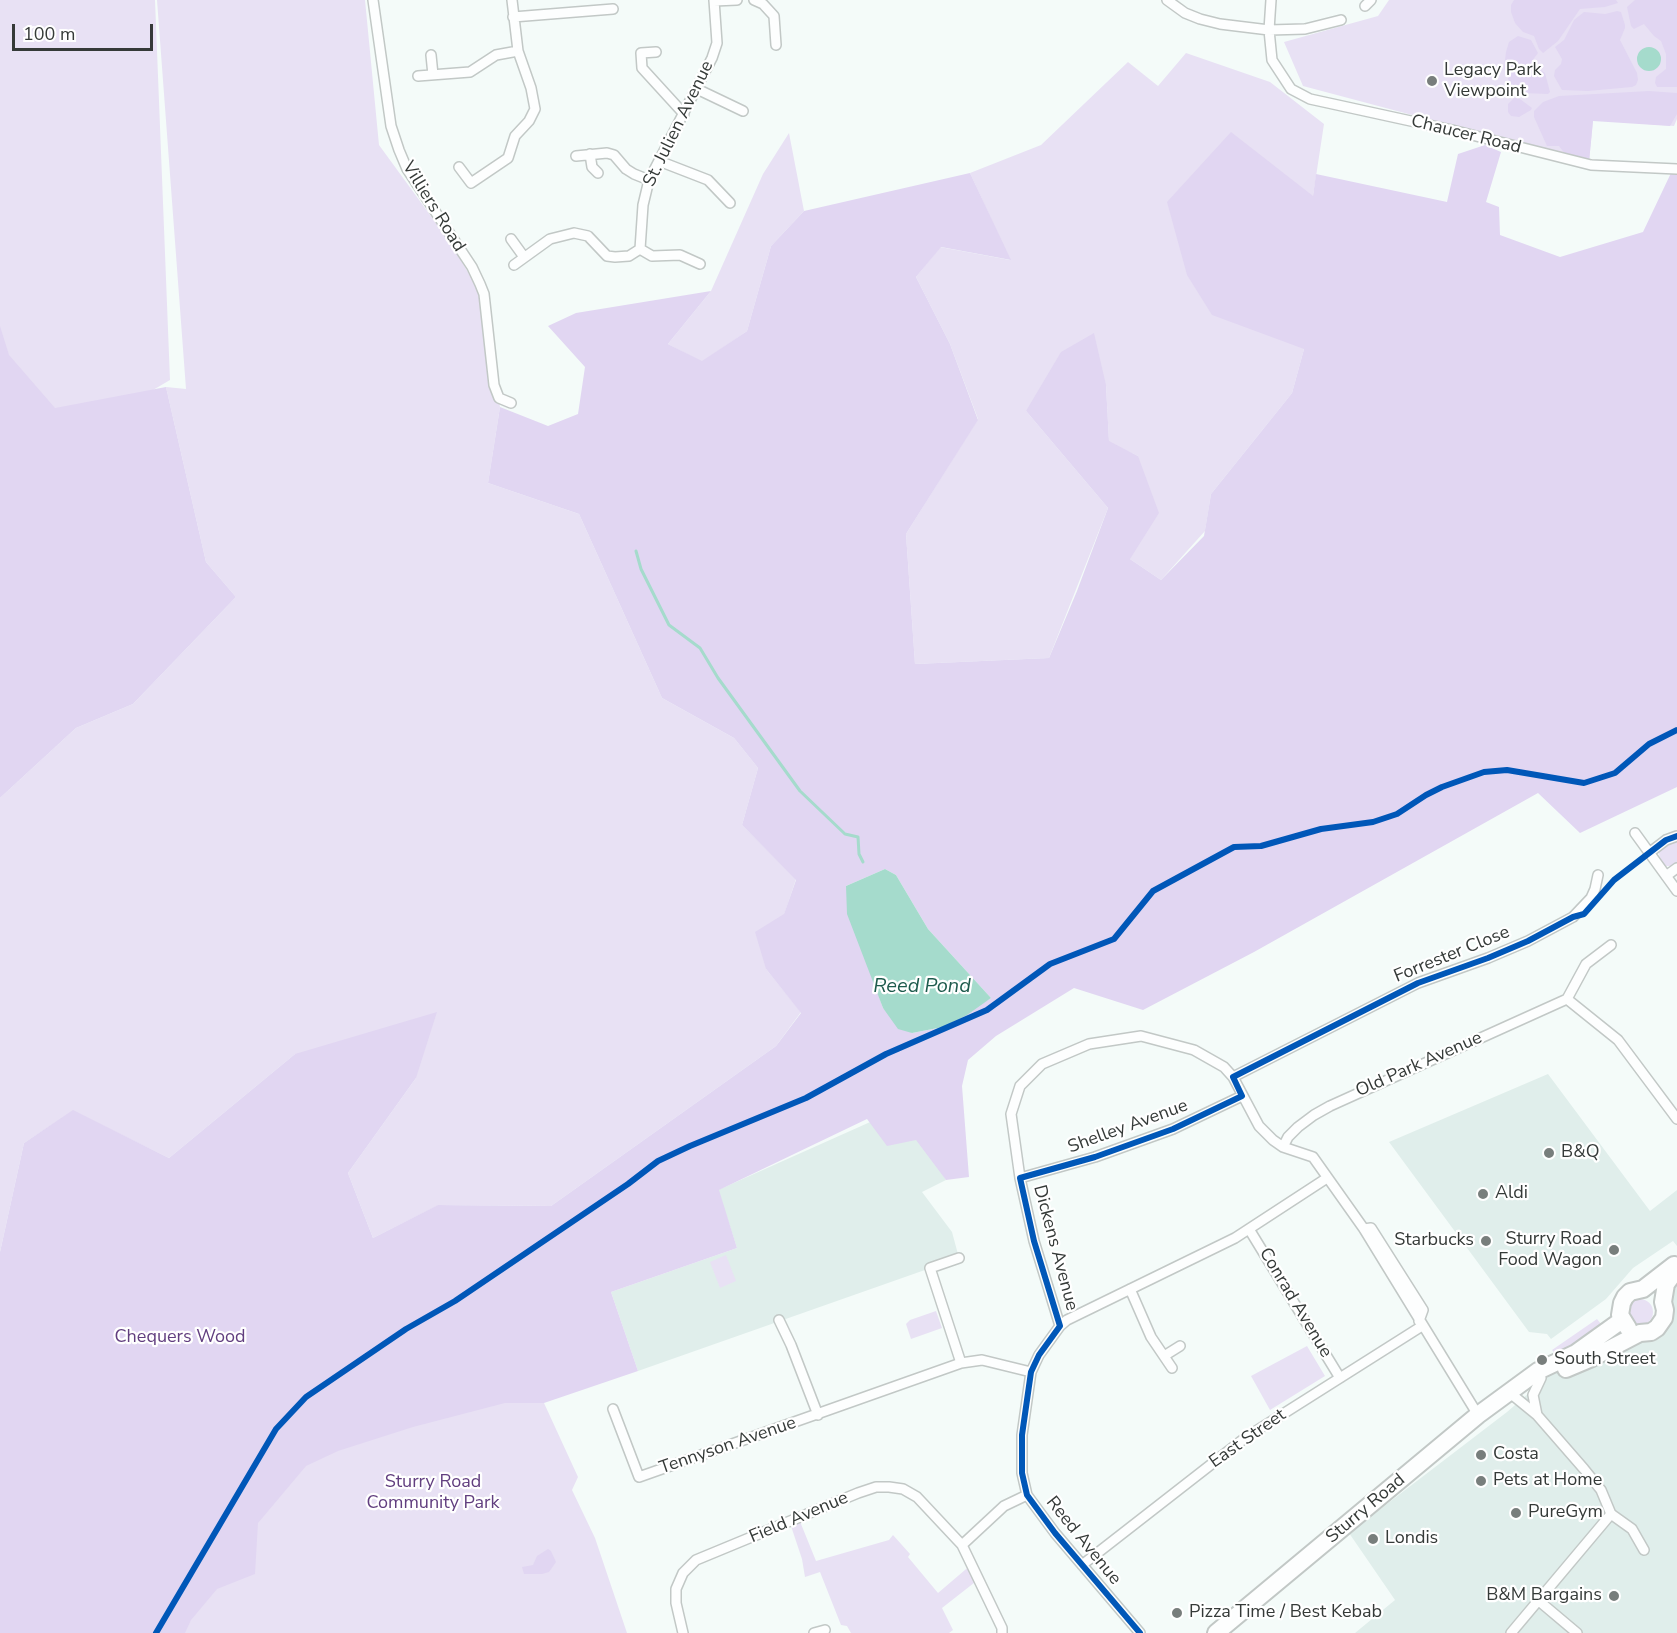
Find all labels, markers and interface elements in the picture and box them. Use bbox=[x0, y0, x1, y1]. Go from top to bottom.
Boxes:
scale bar bbox=[15, 12, 156, 50]
text: 100 m bbox=[23, 22, 75, 46]
street label: St. Julien Avenue bbox=[639, 58, 719, 190]
place label: Legacy Park Viewpoint bbox=[1444, 60, 1542, 103]
marker: Legacy Park Viewpoint bbox=[1425, 74, 1439, 88]
street label: Chaucer Road bbox=[1409, 111, 1523, 159]
street label: Villiers Road bbox=[397, 158, 469, 256]
street label: Forrester Close bbox=[1391, 922, 1513, 988]
water label: Reed Pond bbox=[873, 975, 971, 999]
street label: Old Park Avenue bbox=[1352, 1027, 1486, 1103]
street label: Shelley Avenue bbox=[1065, 1095, 1191, 1159]
place label: B&Q bbox=[1561, 1142, 1599, 1164]
marker: B&Q bbox=[1542, 1146, 1556, 1160]
street label: Dickens Avenue bbox=[1028, 1183, 1082, 1313]
place label: Aldi bbox=[1495, 1183, 1528, 1205]
marker: Aldi bbox=[1476, 1187, 1490, 1201]
place label: Sturry Road Food Wagon bbox=[1498, 1229, 1602, 1272]
place label: Starbucks bbox=[1394, 1230, 1474, 1252]
marker: Starbucks bbox=[1479, 1234, 1493, 1248]
marker: Sturry Road Food Wagon bbox=[1607, 1243, 1621, 1257]
street label: Conrad Avenue bbox=[1254, 1244, 1336, 1362]
park label: Chequers Wood bbox=[115, 1327, 245, 1349]
place label: South Street bbox=[1554, 1349, 1655, 1371]
marker: South Street bbox=[1535, 1353, 1549, 1367]
street label: East Street bbox=[1206, 1405, 1290, 1473]
street label: Tennyson Avenue bbox=[657, 1412, 799, 1480]
place label: Costa bbox=[1493, 1444, 1539, 1466]
marker: Costa bbox=[1474, 1448, 1488, 1462]
street label: Sturry Road bbox=[1322, 1470, 1410, 1548]
place label: Pets at Home bbox=[1493, 1470, 1602, 1492]
park label: Sturry Road Community Park bbox=[366, 1472, 500, 1514]
marker: Pets at Home bbox=[1474, 1474, 1488, 1488]
street label: Field Avenue bbox=[746, 1487, 852, 1549]
street label: Reed Avenue bbox=[1041, 1492, 1125, 1590]
place label: PureGym bbox=[1528, 1502, 1603, 1524]
marker: PureGym bbox=[1509, 1506, 1523, 1520]
place label: Londis bbox=[1385, 1528, 1438, 1550]
marker: Londis bbox=[1366, 1532, 1380, 1546]
place label: B&M Bargains bbox=[1486, 1585, 1602, 1607]
marker: B&M Bargains bbox=[1607, 1589, 1621, 1603]
place label: Pizza Time / Best Kebab bbox=[1189, 1602, 1382, 1624]
marker: Pizza Time / Best Kebab bbox=[1170, 1606, 1184, 1620]

